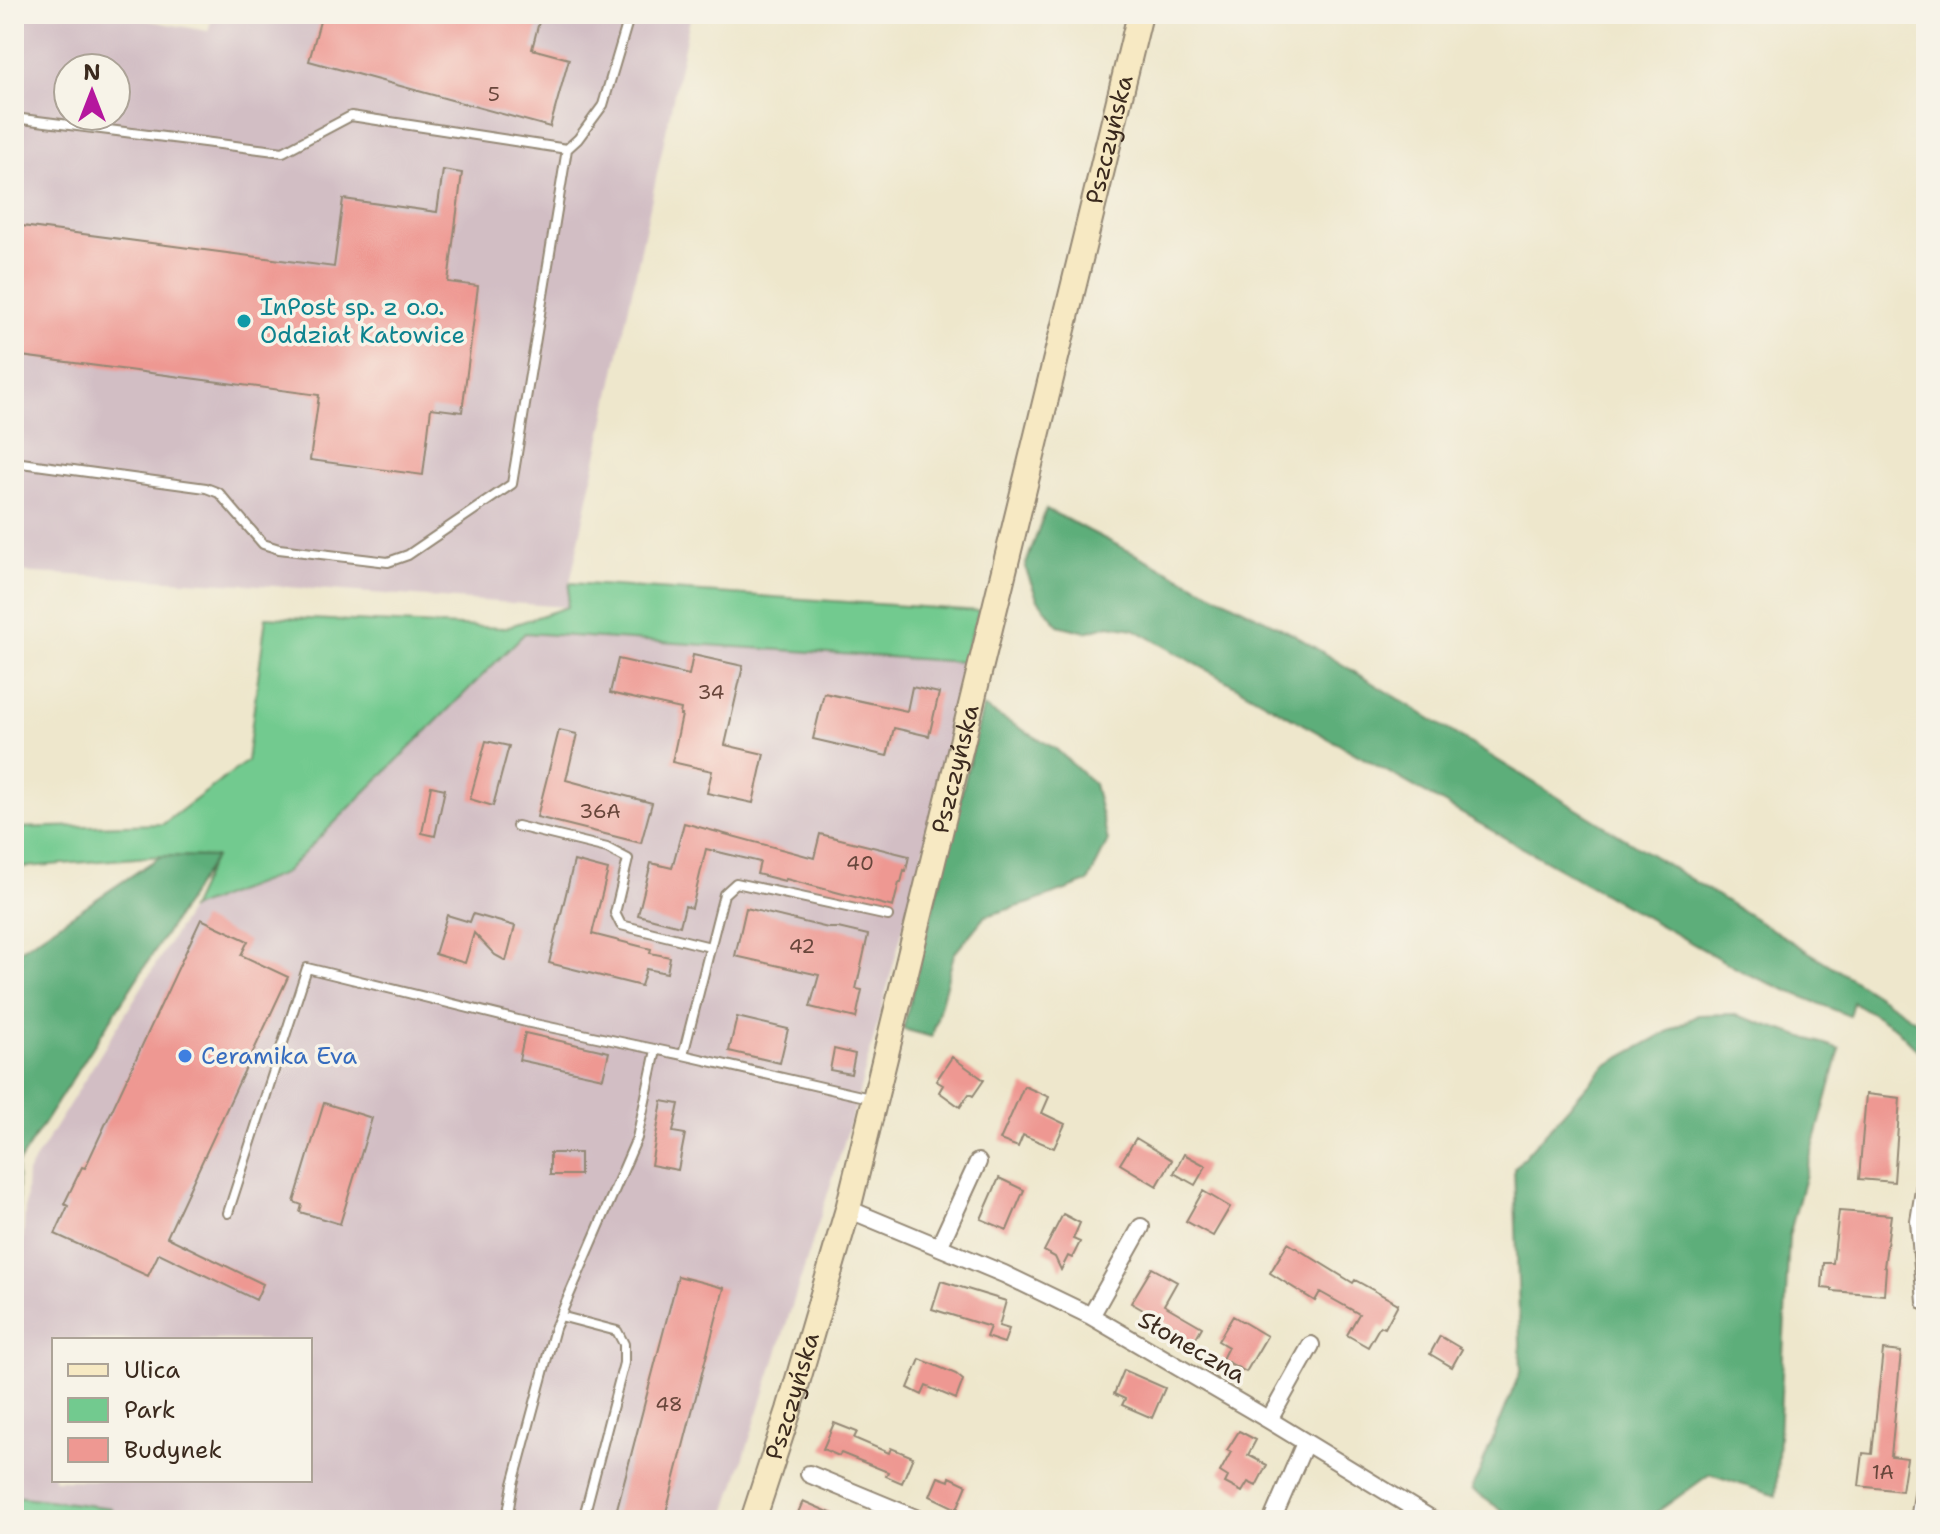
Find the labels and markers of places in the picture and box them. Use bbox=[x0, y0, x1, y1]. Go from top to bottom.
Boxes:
place label: InPost sp. z o.o. Oddział Katowice bbox=[260, 291, 465, 351]
marker: InPost sp. z o.o. Oddział Katowice bbox=[235, 312, 253, 330]
place label: Ceramika Eva bbox=[201, 1040, 357, 1072]
marker: Ceramika Eva bbox=[176, 1047, 194, 1065]

